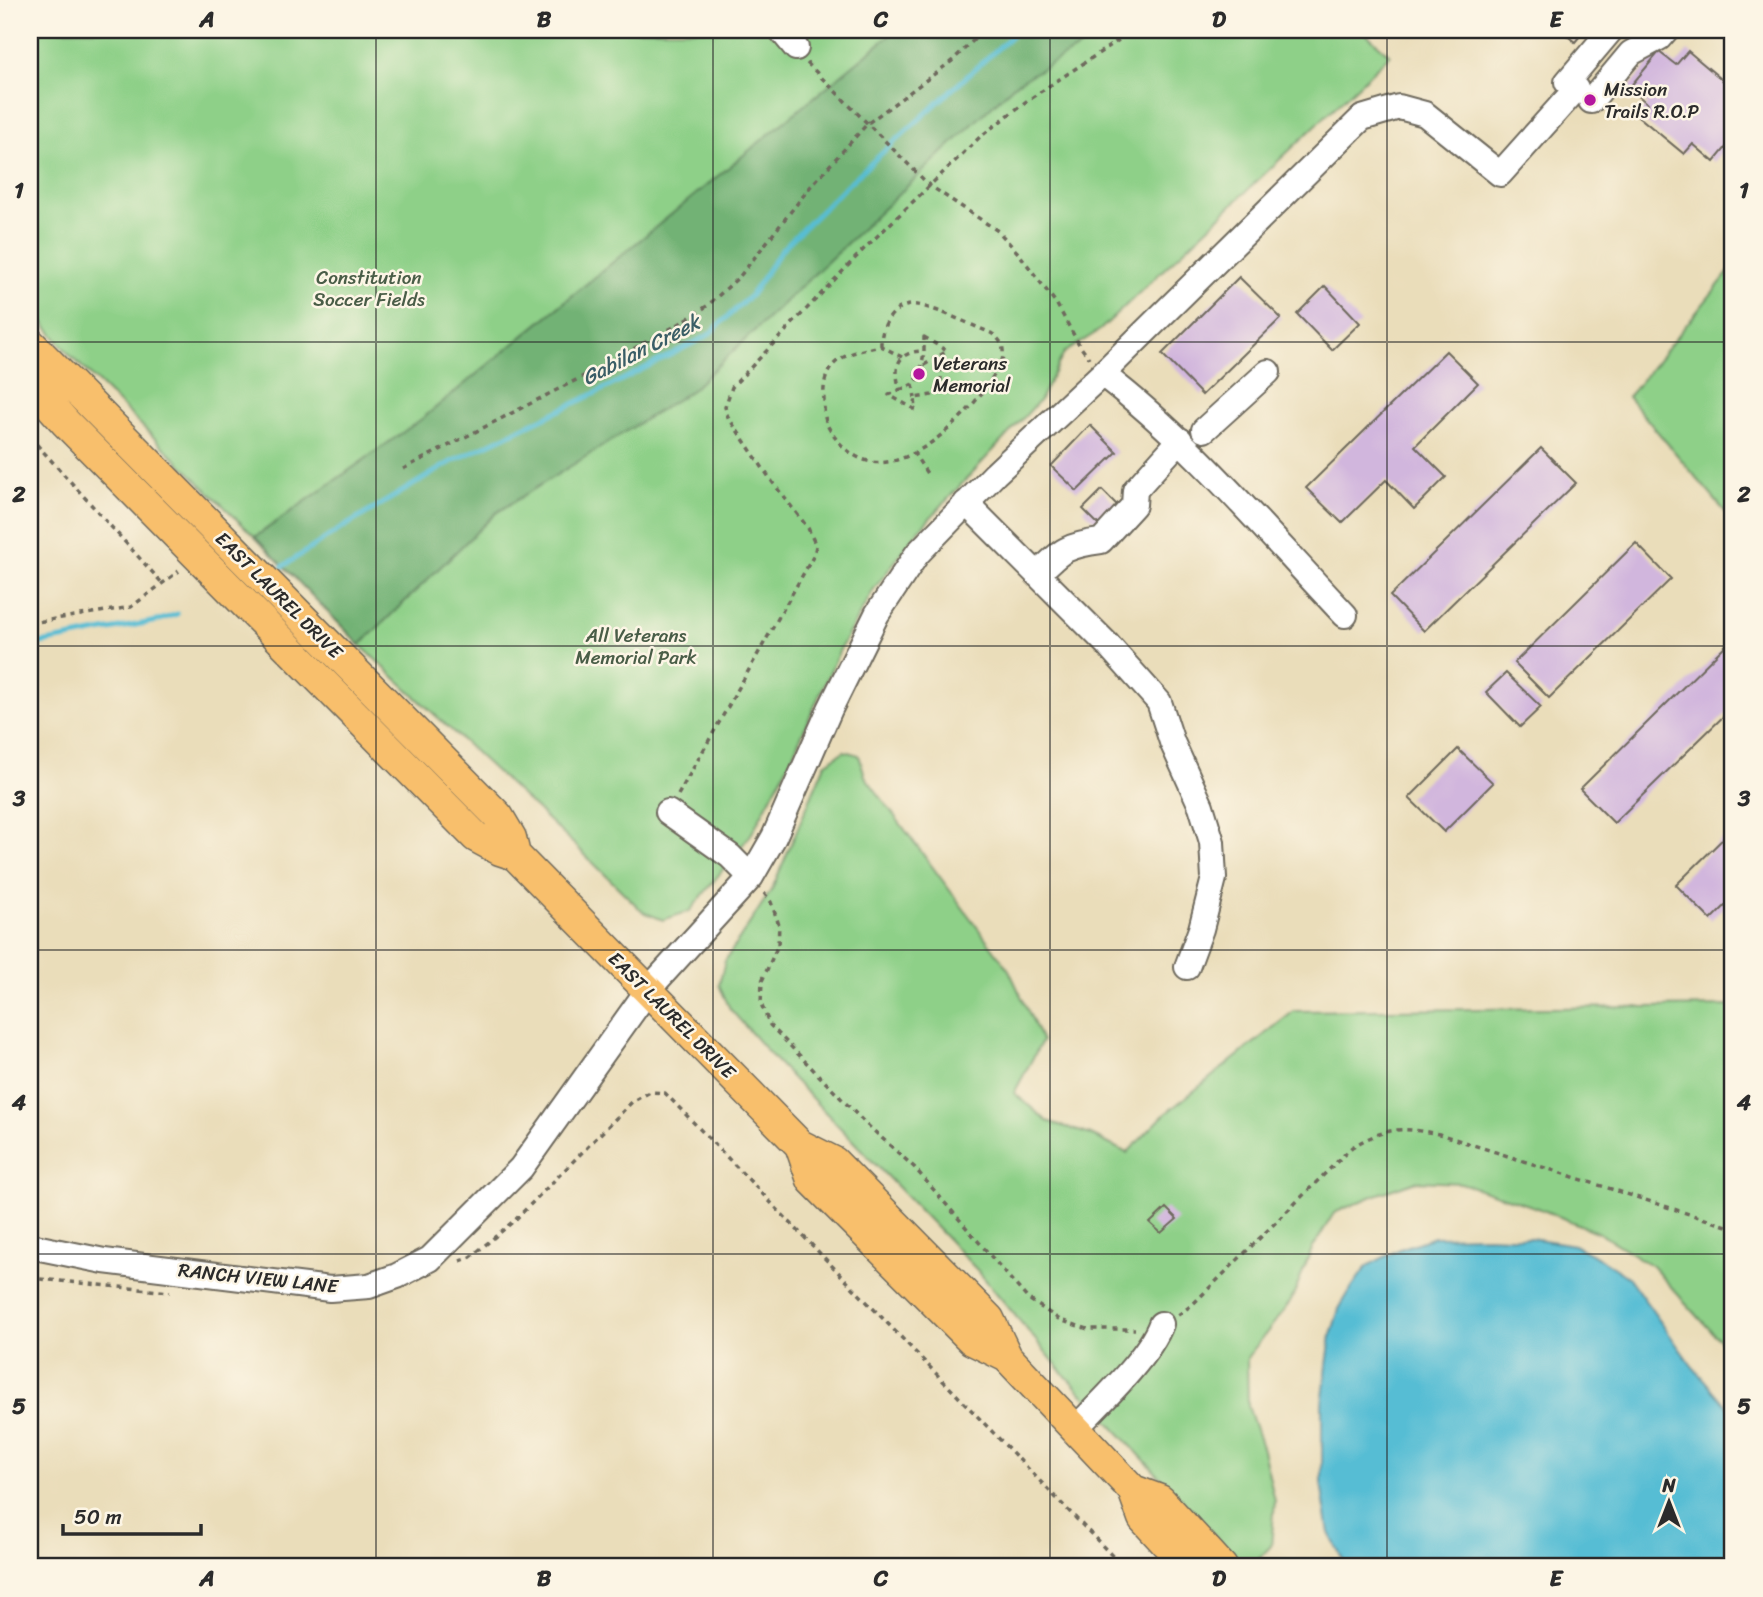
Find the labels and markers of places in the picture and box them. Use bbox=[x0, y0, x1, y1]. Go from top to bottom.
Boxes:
place label: Mission Trails R.O.P bbox=[1604, 73, 1699, 128]
marker: Mission Trails R.O.P bbox=[1582, 92, 1598, 108]
place label: Veterans Memorial bbox=[933, 347, 1011, 402]
marker: Veterans Memorial bbox=[911, 366, 927, 382]

